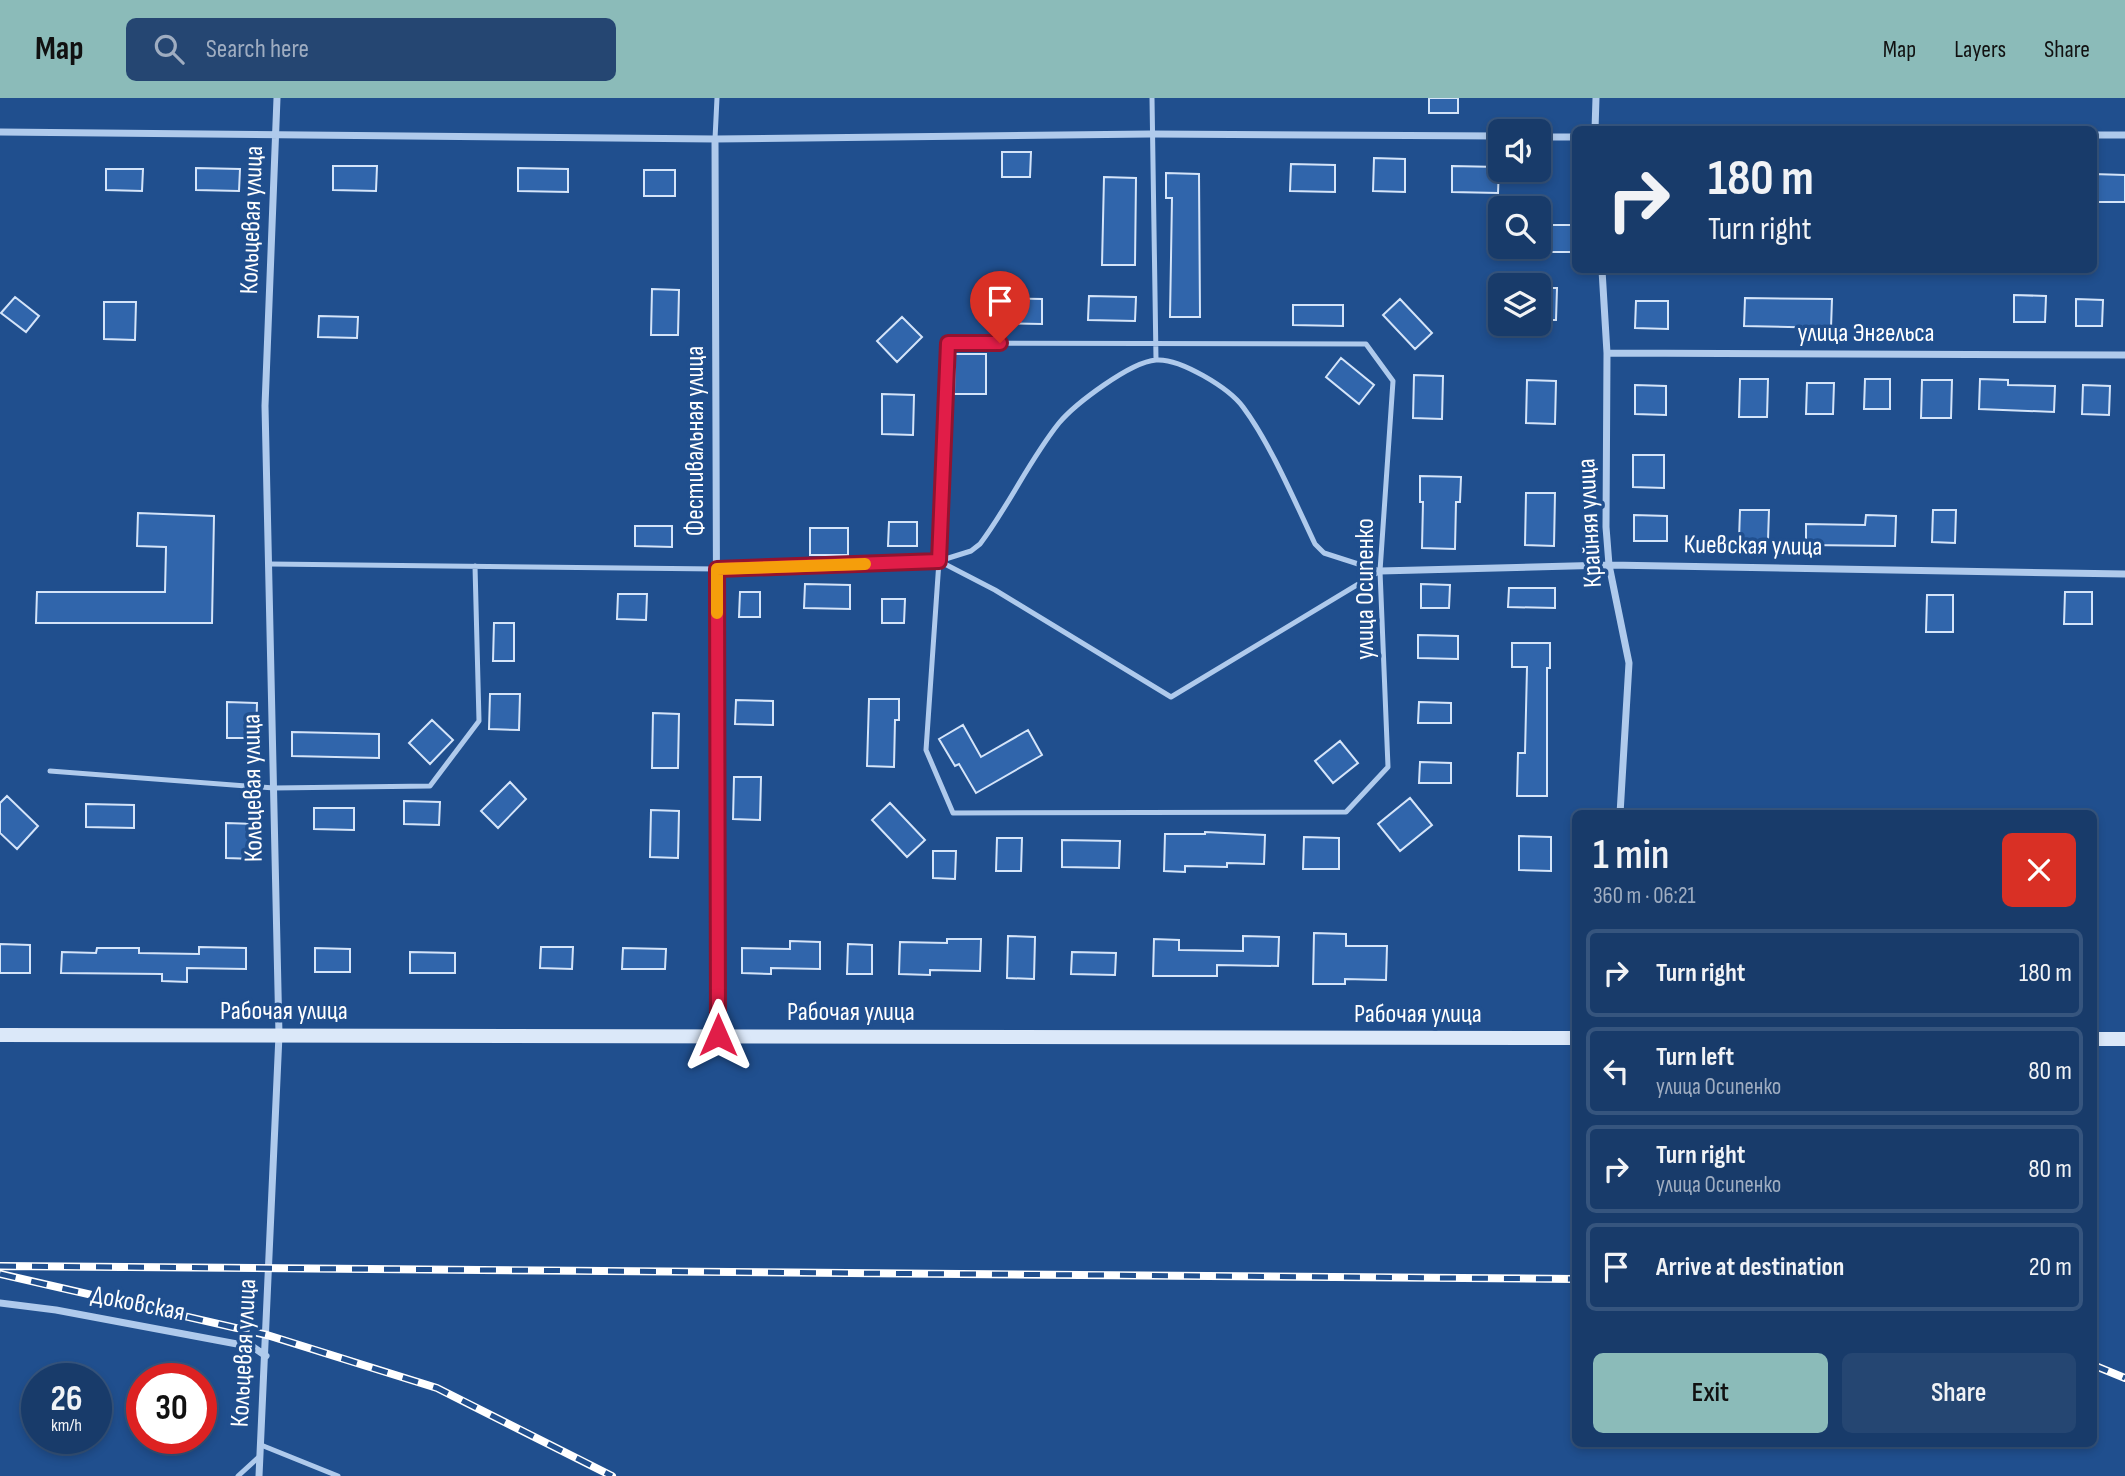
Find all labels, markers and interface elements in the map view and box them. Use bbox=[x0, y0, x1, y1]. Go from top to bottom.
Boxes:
search box bbox=[126, 18, 616, 81]
text: Map bbox=[35, 29, 84, 69]
icon: search bbox=[150, 30, 188, 68]
text: Search here bbox=[206, 34, 309, 65]
text: Map bbox=[1883, 35, 1916, 64]
text: Layers bbox=[1954, 35, 2006, 64]
text: Share bbox=[2044, 35, 2090, 64]
map controls bbox=[1488, 119, 1551, 336]
button: sound bbox=[1488, 119, 1551, 182]
street label: Кольцевая улица bbox=[234, 145, 270, 295]
text: 180 m bbox=[1708, 150, 1814, 209]
icon: right bbox=[1593, 154, 1684, 245]
button: search bbox=[1488, 196, 1551, 259]
text: Turn right bbox=[1708, 210, 1812, 249]
pin bbox=[970, 271, 1030, 343]
button: layers bbox=[1488, 273, 1551, 336]
icon: arrive bbox=[981, 282, 1019, 320]
street label: улица Энгельса bbox=[1798, 318, 1934, 349]
street label: Фестивальная улица bbox=[680, 346, 711, 536]
street label: Крайняя улица bbox=[1571, 458, 1609, 588]
street label: улица Осипенко bbox=[1350, 518, 1381, 660]
street label: Киевская улица bbox=[1683, 529, 1823, 563]
street label: Кольцевая улица bbox=[236, 713, 270, 863]
text: 1 min bbox=[1593, 830, 1669, 881]
button: close bbox=[2002, 833, 2076, 907]
text: 360 m · 06:21 bbox=[1593, 882, 1696, 910]
icon: right bbox=[1597, 954, 1635, 992]
text: Turn right bbox=[1656, 958, 1745, 989]
text: 180 m bbox=[2019, 958, 2072, 989]
street label: Рабочая улица bbox=[220, 996, 348, 1027]
street label: Рабочая улица bbox=[787, 997, 915, 1028]
position arrow bbox=[681, 998, 755, 1072]
street label: Рабочая улица bbox=[1354, 999, 1482, 1030]
text: Turn left bbox=[1656, 1042, 1734, 1073]
icon: left bbox=[1597, 1052, 1635, 1090]
text: 80 m bbox=[2028, 1056, 2072, 1087]
text: улица Осипенко bbox=[1656, 1073, 1781, 1101]
text: Turn right bbox=[1656, 1140, 1745, 1171]
icon: right bbox=[1597, 1150, 1635, 1188]
text: 80 m bbox=[2028, 1154, 2072, 1185]
text: улица Осипенко bbox=[1656, 1171, 1781, 1199]
icon: arrive bbox=[1597, 1248, 1635, 1286]
text: Arrive at destination bbox=[1656, 1252, 1844, 1283]
text: 20 m bbox=[2029, 1252, 2072, 1283]
street label: Кольцевая улица bbox=[225, 1278, 263, 1428]
street label: Доковская bbox=[89, 1280, 187, 1328]
button: Exit bbox=[1593, 1353, 1828, 1433]
button: Share bbox=[1842, 1353, 2076, 1433]
speed limit sign: 30 bbox=[126, 1363, 217, 1454]
text: 26 bbox=[51, 1378, 82, 1421]
text: km/h bbox=[51, 1415, 82, 1436]

